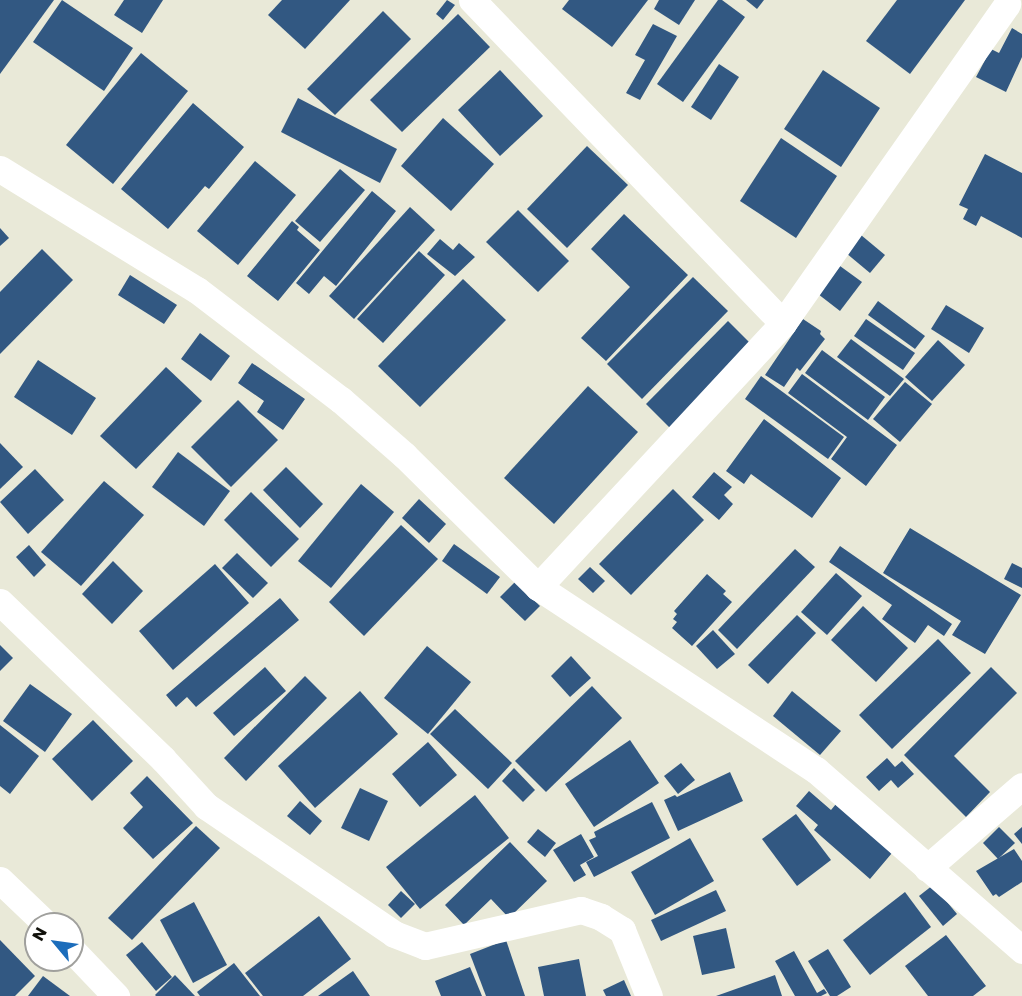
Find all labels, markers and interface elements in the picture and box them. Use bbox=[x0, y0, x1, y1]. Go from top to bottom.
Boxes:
north arrow bbox=[24, 912, 84, 972]
text: N bbox=[27, 923, 53, 945]

